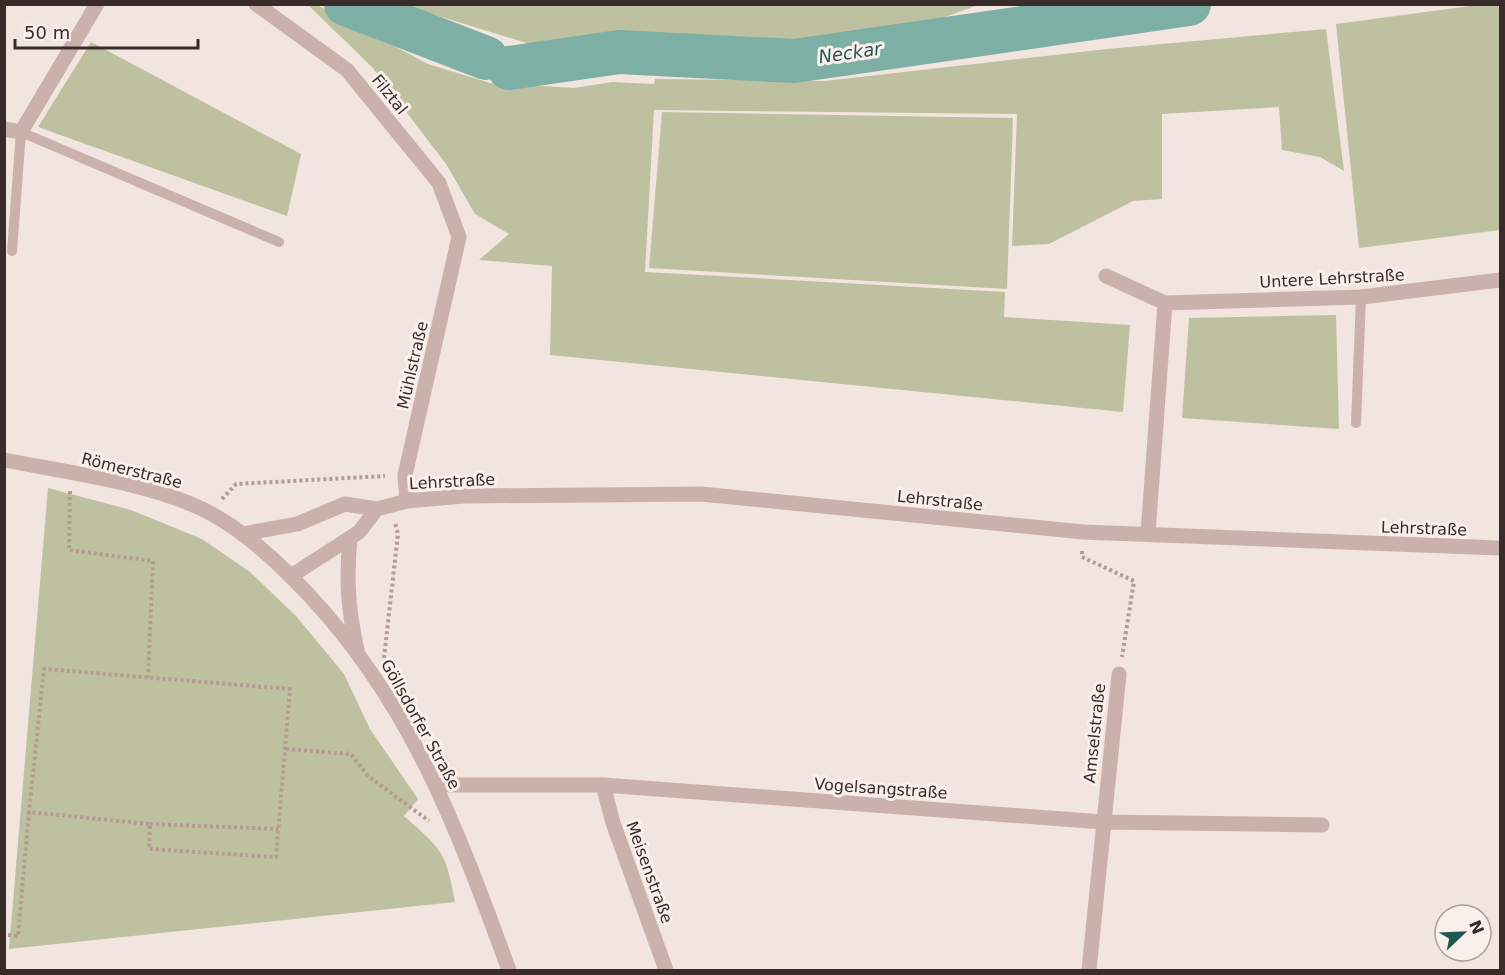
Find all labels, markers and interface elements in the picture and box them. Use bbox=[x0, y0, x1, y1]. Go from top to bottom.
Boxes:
scale bar bbox=[15, 12, 198, 50]
text: 50 m bbox=[24, 22, 70, 43]
water label: Neckar bbox=[817, 37, 884, 67]
street label: Filztal bbox=[368, 71, 411, 118]
street label: Untere Lehrstraße bbox=[1259, 265, 1405, 292]
street label: Mühlstraße bbox=[393, 319, 432, 411]
street label: Römerstraße bbox=[80, 449, 184, 492]
street label: Lehrstraße bbox=[409, 470, 496, 493]
street label: Lehrstraße bbox=[896, 487, 984, 514]
street label: Lehrstraße bbox=[1381, 518, 1467, 539]
street label: Göllsdorfer Straße bbox=[377, 656, 464, 793]
street label: Amselstraße bbox=[1080, 682, 1109, 784]
street label: Vogelsangstraße bbox=[814, 774, 948, 803]
street label: Meisenstraße bbox=[622, 818, 677, 926]
north arrow bbox=[1433, 903, 1493, 963]
text: N bbox=[1465, 917, 1488, 937]

